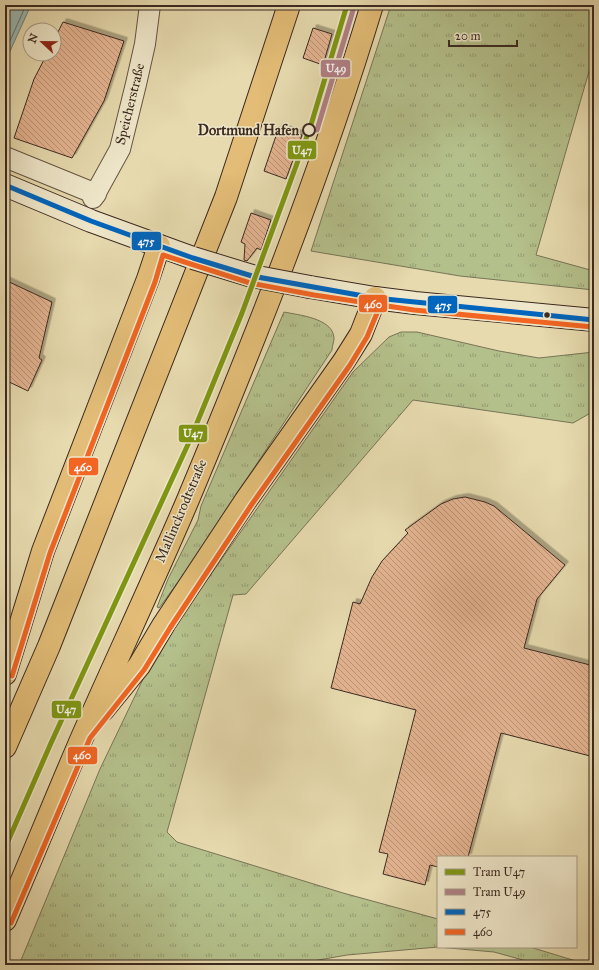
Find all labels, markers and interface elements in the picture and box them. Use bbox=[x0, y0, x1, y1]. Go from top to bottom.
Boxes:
north arrow bbox=[22, 22, 62, 62]
scale bar bbox=[449, 22, 517, 48]
text: 20 m bbox=[455, 29, 481, 43]
text: N bbox=[25, 31, 41, 45]
line badge: U49 bbox=[320, 59, 351, 78]
street label: Speicherstraße bbox=[112, 61, 148, 147]
text: U49 bbox=[326, 62, 346, 76]
place label: Dortmund Hafen bbox=[198, 122, 299, 139]
marker: Dortmund Hafen bbox=[302, 123, 316, 137]
line badge: U47 bbox=[287, 140, 317, 160]
text: U47 bbox=[292, 144, 312, 158]
line badge: 475 bbox=[131, 231, 162, 251]
text: 475 bbox=[138, 235, 155, 249]
line badge: 460 bbox=[358, 294, 388, 313]
line badge: 475 bbox=[427, 295, 458, 314]
text: 460 bbox=[364, 298, 383, 312]
text: 475 bbox=[435, 299, 452, 313]
unlabelled marker bbox=[542, 310, 552, 320]
line badge: U47 bbox=[178, 424, 208, 443]
text: U47 bbox=[183, 427, 203, 441]
line badge: 460 bbox=[68, 457, 99, 476]
street label: Mallinckrodtstraße bbox=[152, 457, 210, 565]
text: 460 bbox=[74, 461, 93, 475]
line badge: U47 bbox=[51, 700, 82, 719]
text: U47 bbox=[56, 703, 76, 717]
line badge: 460 bbox=[67, 746, 98, 765]
text: 460 bbox=[73, 749, 92, 763]
legend bbox=[437, 856, 577, 948]
text: Tram U47 bbox=[473, 865, 525, 879]
text: Tram U49 bbox=[473, 885, 526, 899]
text: 475 bbox=[473, 905, 492, 919]
text: 460 bbox=[473, 925, 493, 939]

